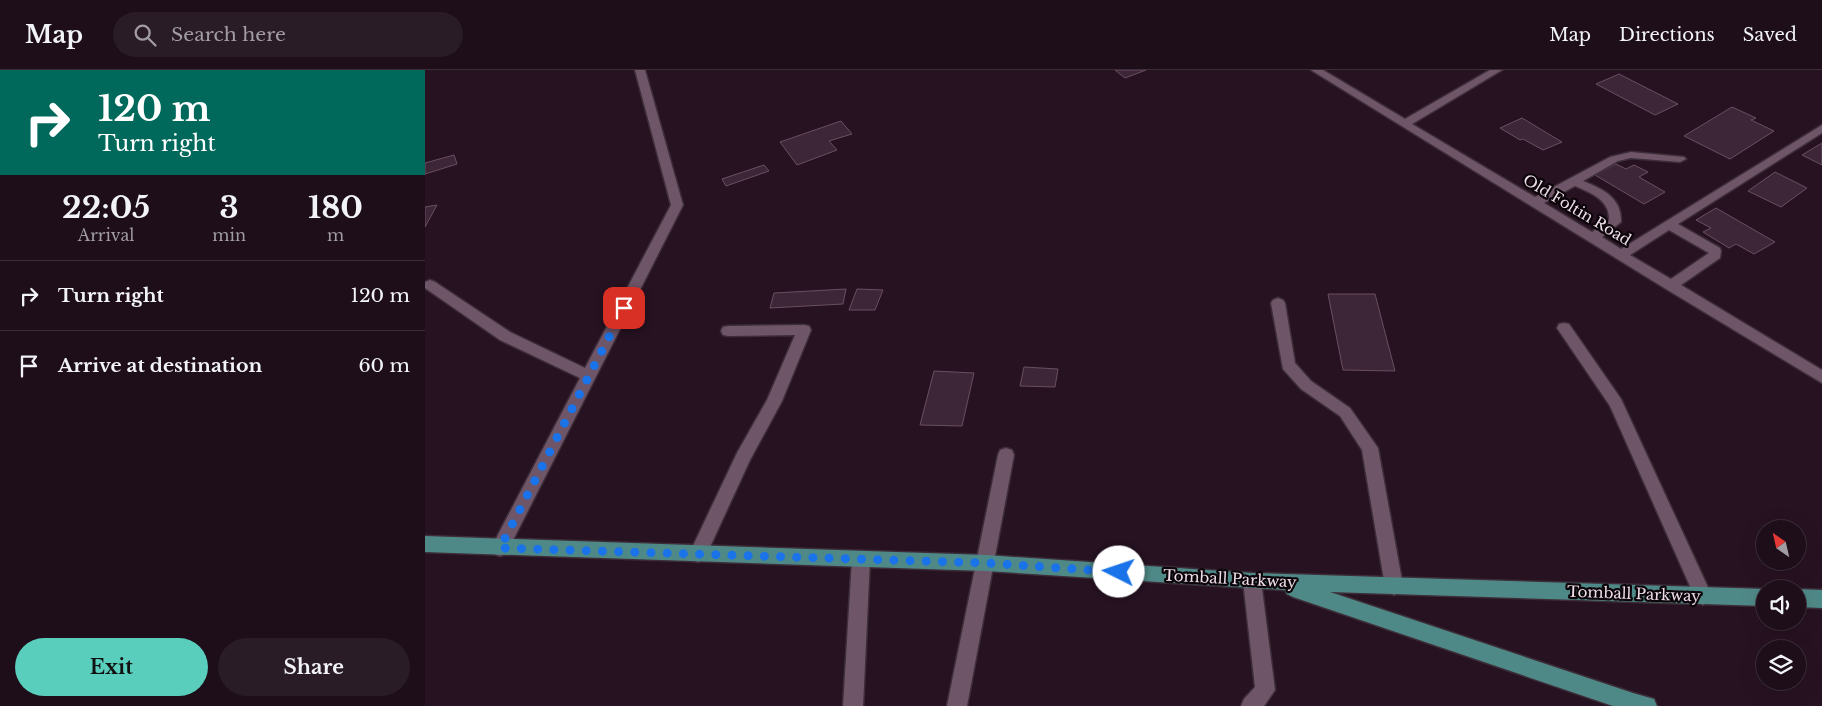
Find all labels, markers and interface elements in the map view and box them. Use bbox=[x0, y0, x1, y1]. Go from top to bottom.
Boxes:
search box bbox=[113, 12, 463, 57]
text: Map bbox=[25, 20, 83, 49]
icon: search bbox=[131, 21, 159, 49]
text: Search here bbox=[171, 23, 286, 46]
text: Map bbox=[1549, 24, 1591, 46]
text: Directions bbox=[1619, 24, 1715, 46]
text: Saved bbox=[1743, 24, 1797, 46]
text: 120 m bbox=[98, 87, 211, 130]
icon: right bbox=[15, 90, 80, 155]
text: Turn right bbox=[98, 130, 216, 157]
street label: Old Foltin Road bbox=[1520, 170, 1635, 249]
text: 22:05 bbox=[62, 189, 150, 226]
text: 3 bbox=[220, 189, 239, 226]
text: 180 bbox=[308, 189, 363, 226]
text: Arrival bbox=[78, 225, 134, 245]
text: min bbox=[212, 225, 246, 245]
text: m bbox=[327, 225, 344, 245]
icon: right bbox=[15, 282, 43, 310]
text: Turn right bbox=[58, 284, 164, 307]
text: 120 m bbox=[350, 284, 410, 307]
pin bbox=[603, 287, 645, 329]
icon: arrive bbox=[610, 294, 638, 322]
icon: arrive bbox=[15, 352, 43, 380]
text: Arrive at destination bbox=[58, 354, 262, 377]
text: 60 m bbox=[358, 354, 410, 377]
north arrow bbox=[1756, 520, 1806, 570]
map controls bbox=[1756, 520, 1806, 690]
position arrow bbox=[1092, 545, 1144, 597]
street label: Tomball Parkway bbox=[1163, 566, 1298, 592]
button: sound bbox=[1756, 580, 1806, 630]
street label: Tomball Parkway bbox=[1567, 582, 1701, 605]
button: Exit bbox=[15, 638, 208, 696]
button: Share bbox=[218, 638, 410, 696]
button: layers bbox=[1756, 640, 1806, 690]

